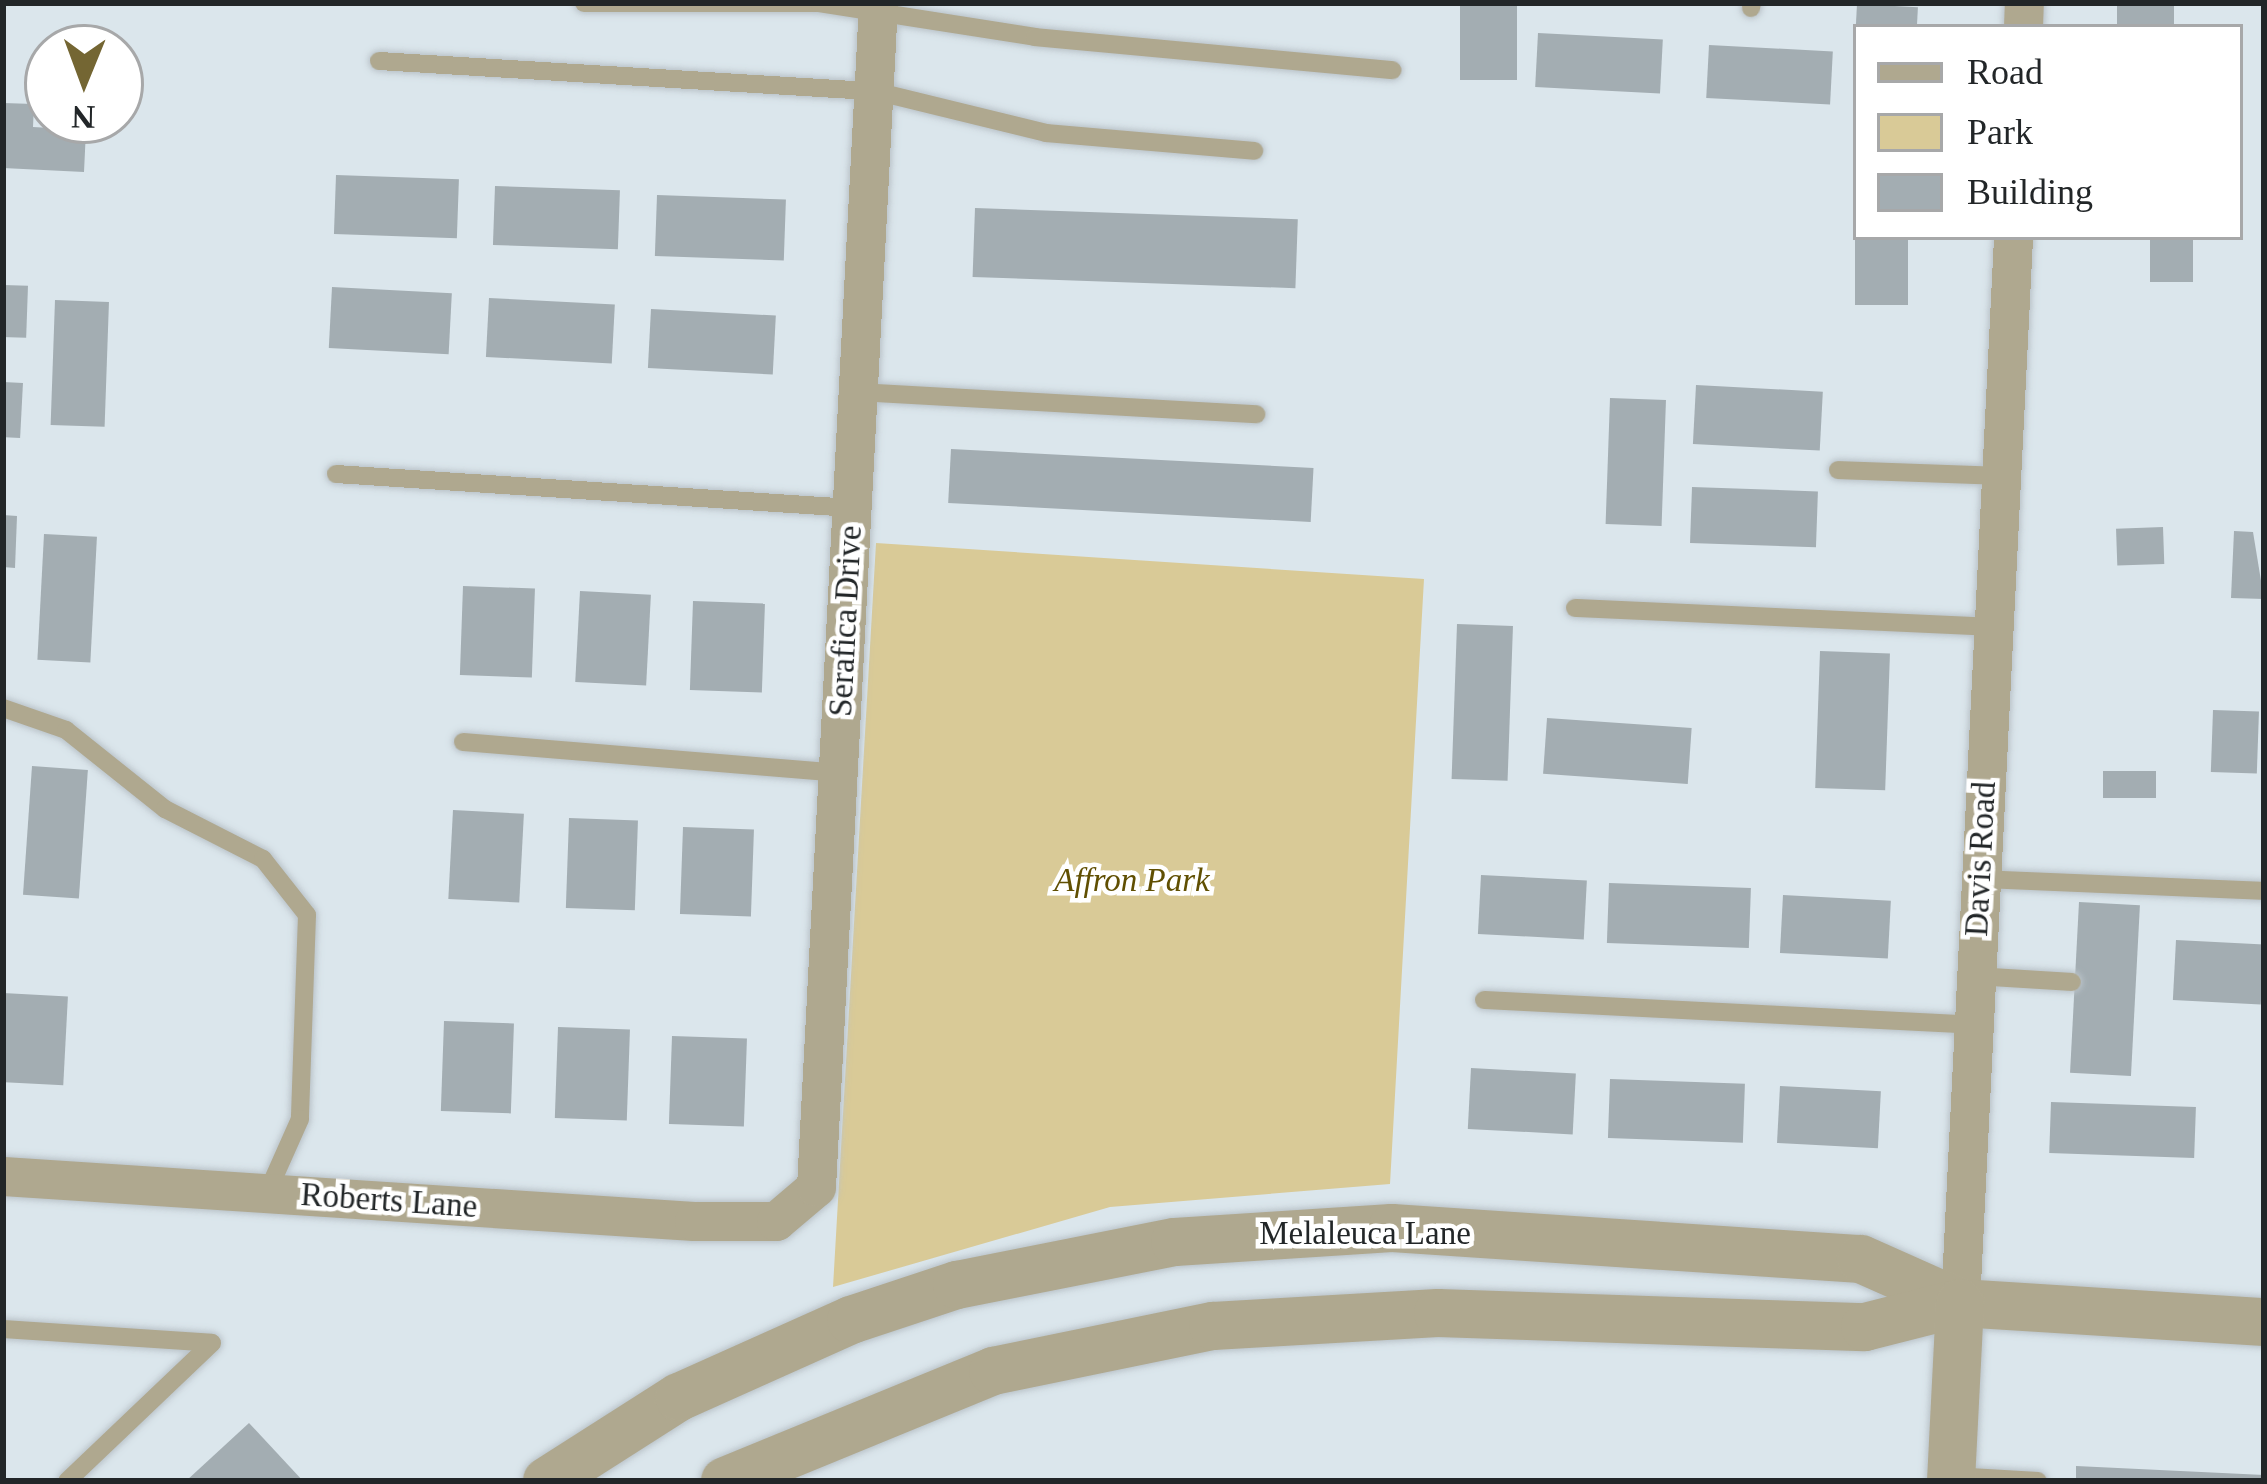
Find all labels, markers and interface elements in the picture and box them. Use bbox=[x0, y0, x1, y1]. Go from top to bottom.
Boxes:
north arrow bbox=[24, 24, 144, 144]
legend bbox=[1853, 24, 2243, 240]
text: Road bbox=[1967, 52, 2043, 92]
text: N bbox=[71, 99, 96, 135]
text: Park bbox=[1967, 112, 2033, 152]
text: Building bbox=[1967, 172, 2093, 212]
street label: Serafica Drive bbox=[821, 524, 871, 718]
street label: Davis Road bbox=[1957, 781, 2005, 937]
park label: Affron Park bbox=[1054, 861, 1210, 901]
street label: Roberts Lane bbox=[299, 1175, 479, 1227]
street label: Melaleuca Lane bbox=[1259, 1214, 1471, 1254]

